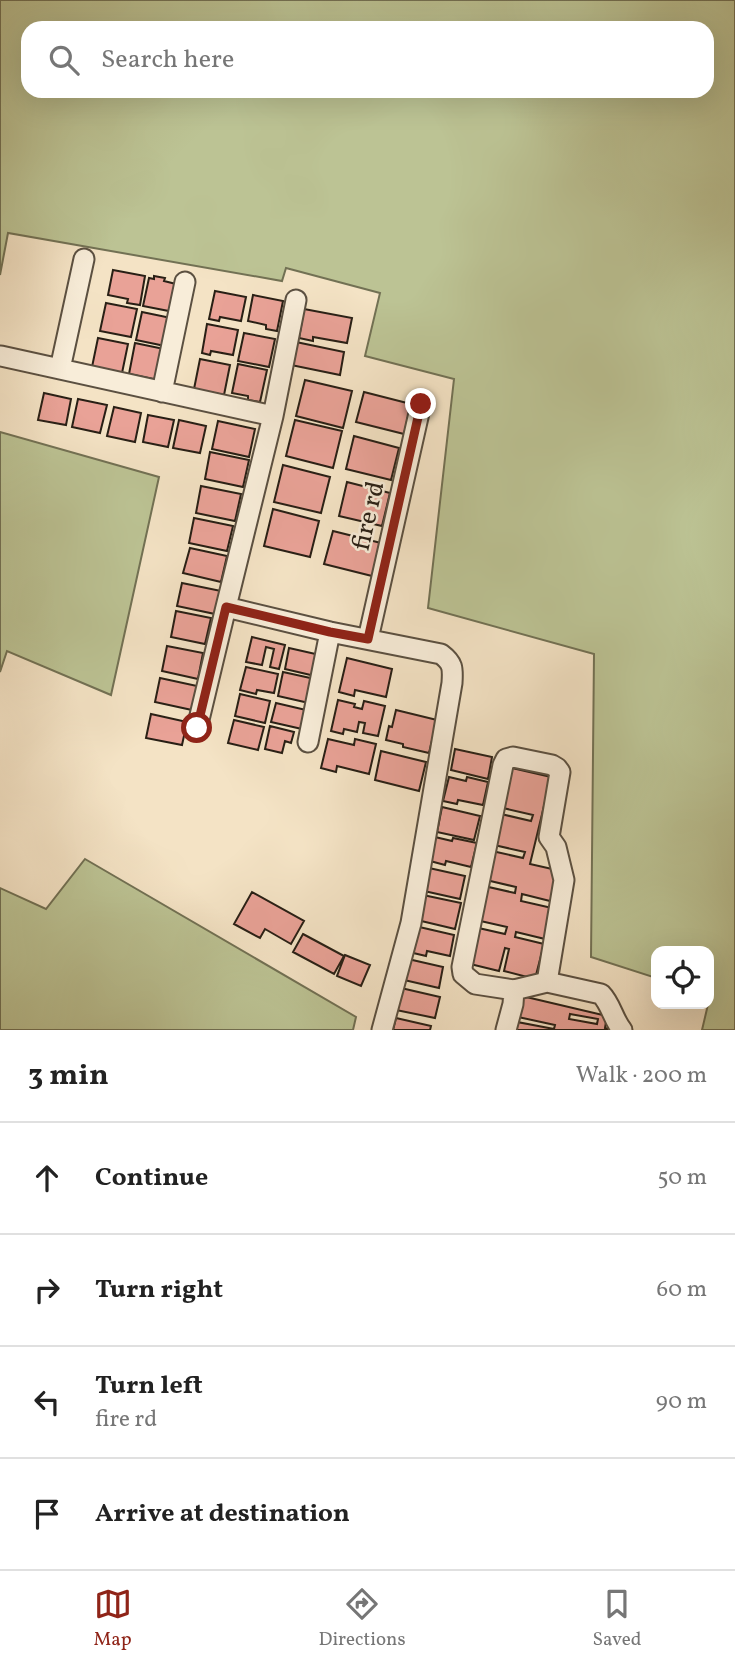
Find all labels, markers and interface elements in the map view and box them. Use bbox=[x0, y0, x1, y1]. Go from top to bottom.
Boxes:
search box bbox=[21, 21, 714, 98]
icon: search bbox=[45, 41, 83, 79]
text: Search here bbox=[101, 42, 234, 78]
route end bbox=[405, 388, 436, 419]
street label: fire rd bbox=[344, 478, 394, 554]
route start bbox=[181, 712, 212, 743]
map controls bbox=[651, 946, 714, 1009]
button: locate bbox=[651, 946, 714, 1009]
text: 3 min bbox=[28, 1055, 109, 1097]
text: Walk · 200 m bbox=[576, 1060, 707, 1092]
icon: ahead bbox=[28, 1159, 66, 1197]
text: Continue bbox=[95, 1160, 208, 1196]
text: 50 m bbox=[658, 1162, 707, 1194]
icon: right bbox=[28, 1271, 66, 1309]
text: Turn right bbox=[95, 1272, 223, 1308]
text: 60 m bbox=[657, 1274, 707, 1306]
text: Turn left bbox=[95, 1368, 203, 1404]
icon: left bbox=[28, 1383, 66, 1421]
text: 90 m bbox=[656, 1386, 707, 1418]
text: fire rd bbox=[95, 1404, 157, 1436]
icon: arrive bbox=[28, 1495, 66, 1533]
text: Arrive at destination bbox=[95, 1496, 350, 1532]
tab: Map bbox=[93, 1585, 132, 1653]
tab: Directions bbox=[319, 1585, 406, 1653]
tab: Saved bbox=[593, 1585, 641, 1653]

